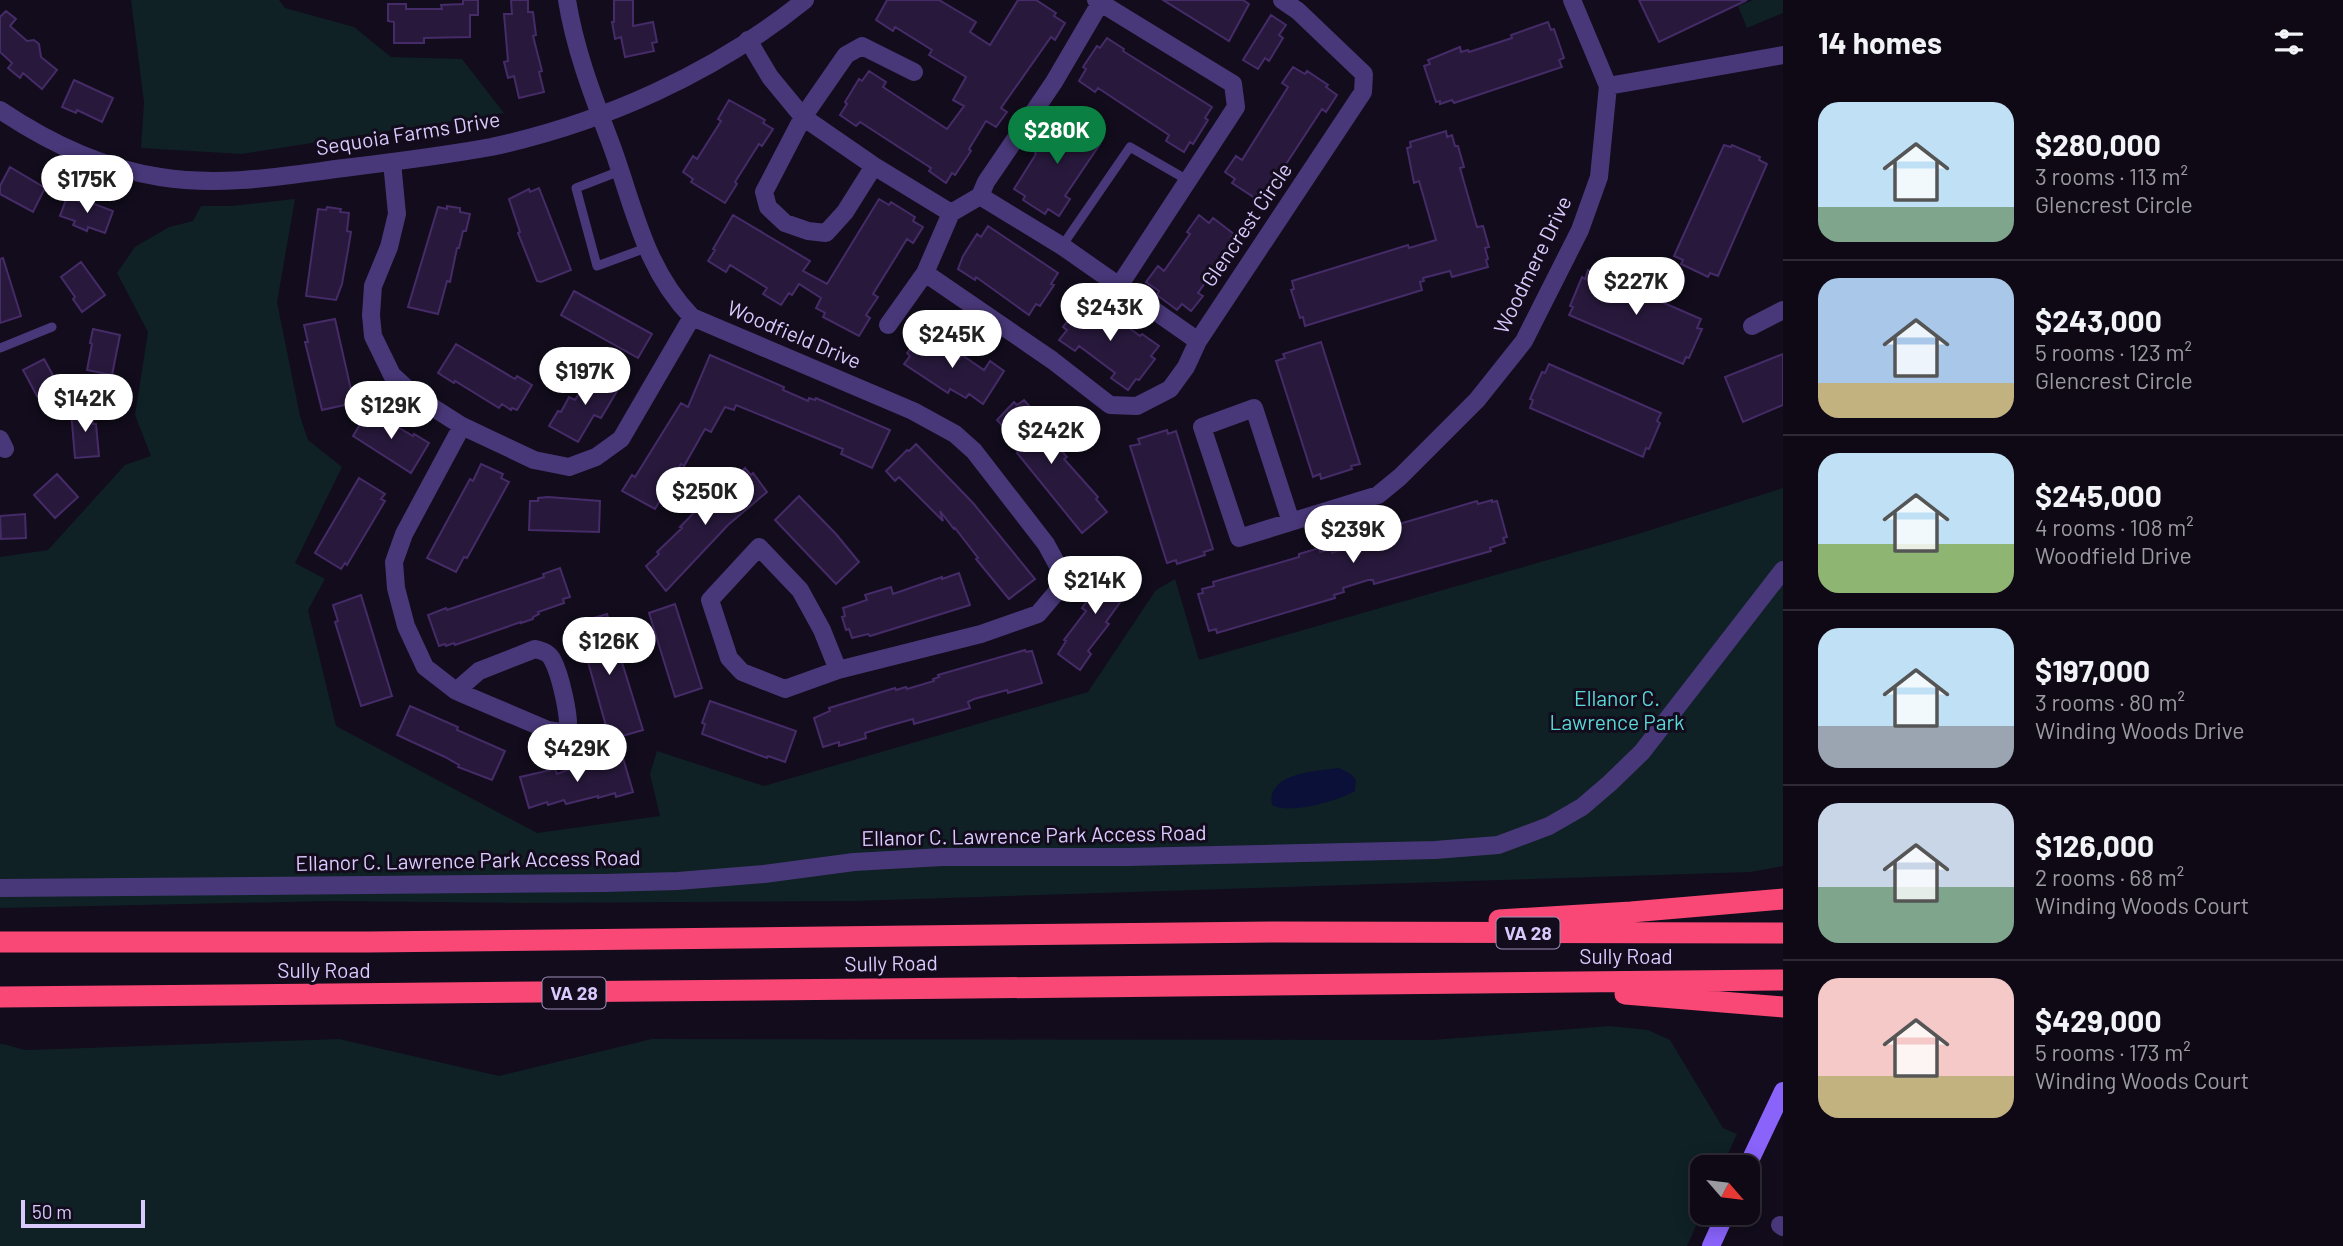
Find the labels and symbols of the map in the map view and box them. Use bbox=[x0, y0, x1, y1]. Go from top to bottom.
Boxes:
street label: Sequoia Farms Drive bbox=[314, 106, 502, 159]
pin: $280K bbox=[1008, 106, 1106, 166]
pin: $175K bbox=[38, 156, 136, 215]
street label: Glencrest Circle bbox=[1195, 157, 1296, 291]
street label: Woodmere Drive bbox=[1488, 191, 1576, 337]
pin: $227K bbox=[1587, 258, 1685, 317]
pin: $243K bbox=[1061, 284, 1159, 343]
street label: Woodfield Drive bbox=[724, 294, 865, 373]
pin: $245K bbox=[903, 310, 1001, 370]
pin: $197K bbox=[536, 348, 634, 407]
pin: $142K bbox=[36, 374, 134, 434]
pin: $129K bbox=[342, 382, 440, 441]
pin: $242K bbox=[1002, 406, 1100, 466]
pin: $250K bbox=[656, 468, 754, 527]
pin: $239K bbox=[1304, 505, 1402, 565]
pin: $214K bbox=[1046, 556, 1144, 616]
pin: $126K bbox=[560, 618, 658, 677]
park label: Ellanor C. Lawrence Park bbox=[1549, 685, 1685, 734]
pin: $429K bbox=[528, 724, 626, 784]
street label: Ellanor C. Lawrence Park Access Road bbox=[861, 819, 1207, 850]
street label: Ellanor C. Lawrence Park Access Road bbox=[295, 844, 641, 875]
road number: VA 28 bbox=[1496, 917, 1560, 948]
street label: Sully Road bbox=[1579, 943, 1673, 968]
street label: Sully Road bbox=[844, 949, 938, 976]
street label: Sully Road bbox=[277, 957, 371, 982]
road number: VA 28 bbox=[542, 978, 606, 1009]
north arrow bbox=[1690, 1155, 1760, 1225]
scale bar bbox=[21, 1197, 145, 1229]

